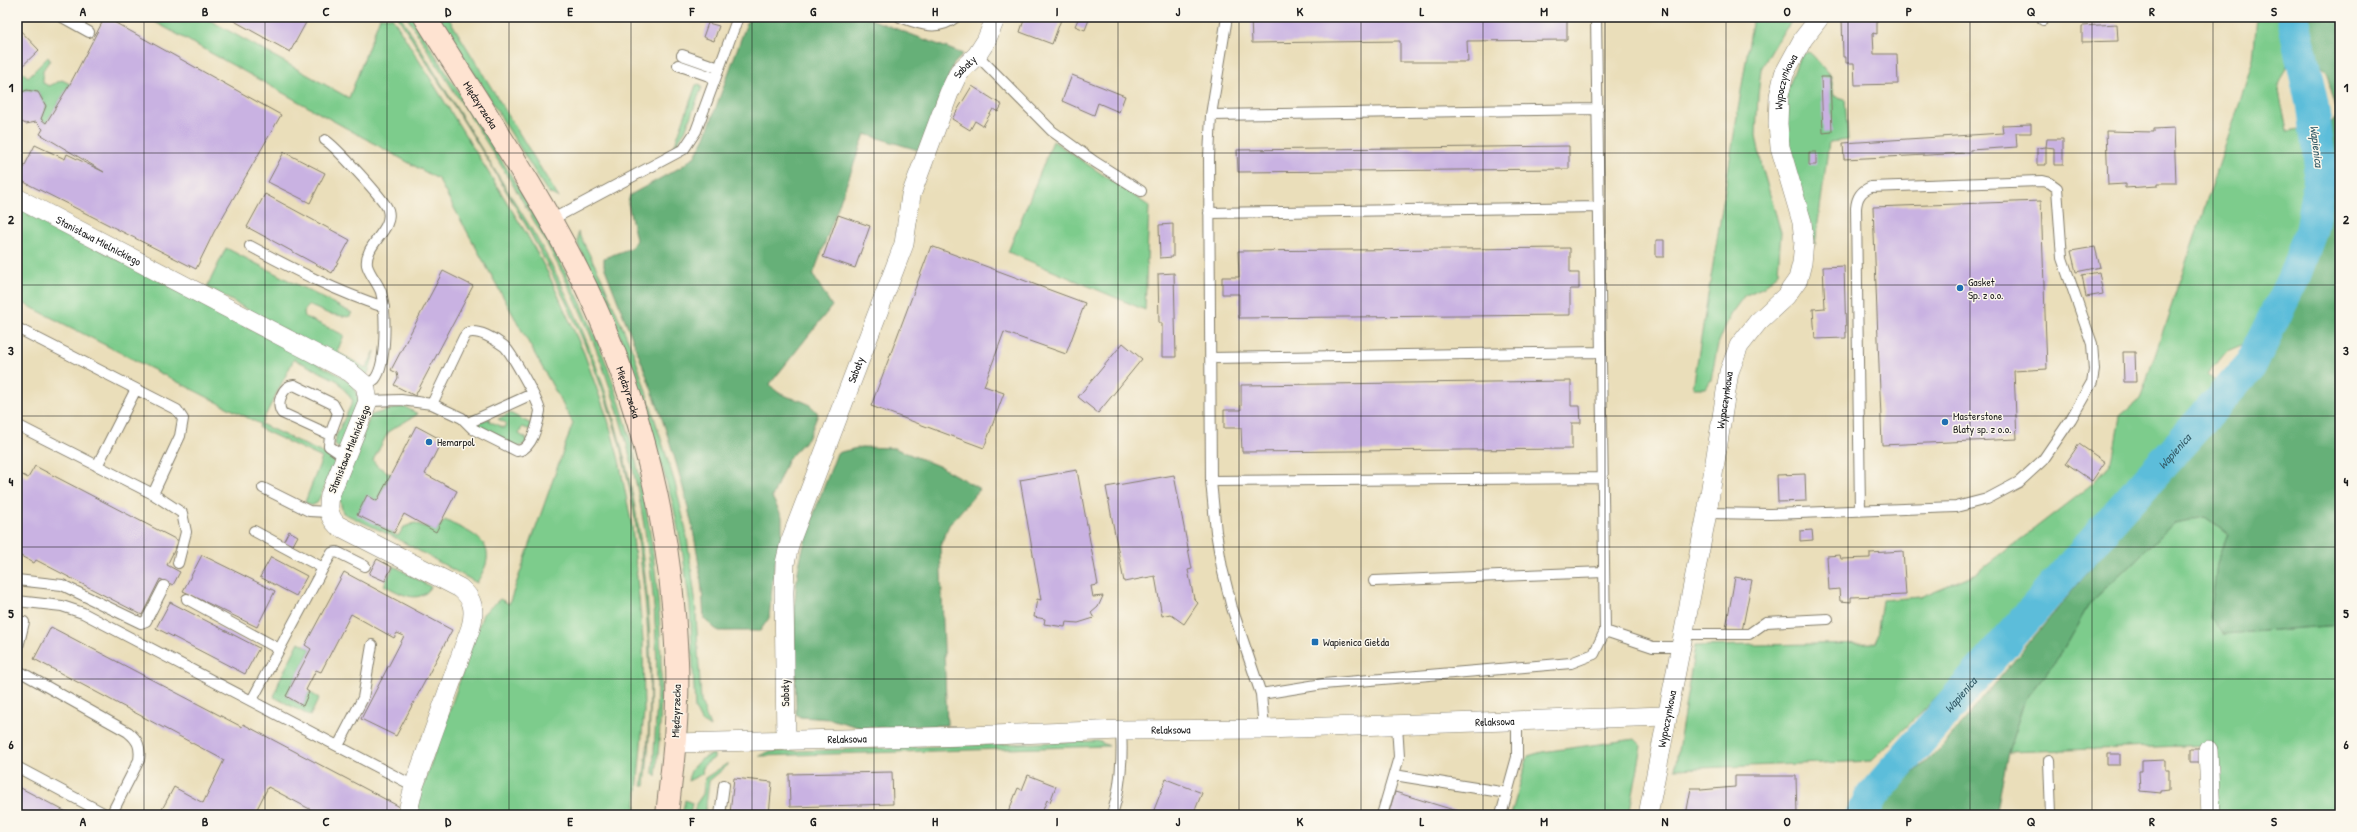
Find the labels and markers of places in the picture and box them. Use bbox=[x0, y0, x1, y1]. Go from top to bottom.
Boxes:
place label: Gasket Sp. z o.o. bbox=[1968, 275, 2003, 302]
marker: Gasket Sp. z o.o. bbox=[1955, 283, 1965, 293]
place label: Masterstone Blaty sp. z o.o. bbox=[1953, 409, 2011, 436]
marker: Masterstone Blaty sp. z o.o. bbox=[1940, 417, 1950, 427]
place label: Hemarpol bbox=[437, 435, 475, 449]
marker: Hemarpol bbox=[424, 437, 434, 447]
place label: Wapienica Giełda bbox=[1323, 635, 1390, 649]
marker: Wapienica Giełda bbox=[1310, 637, 1320, 647]

